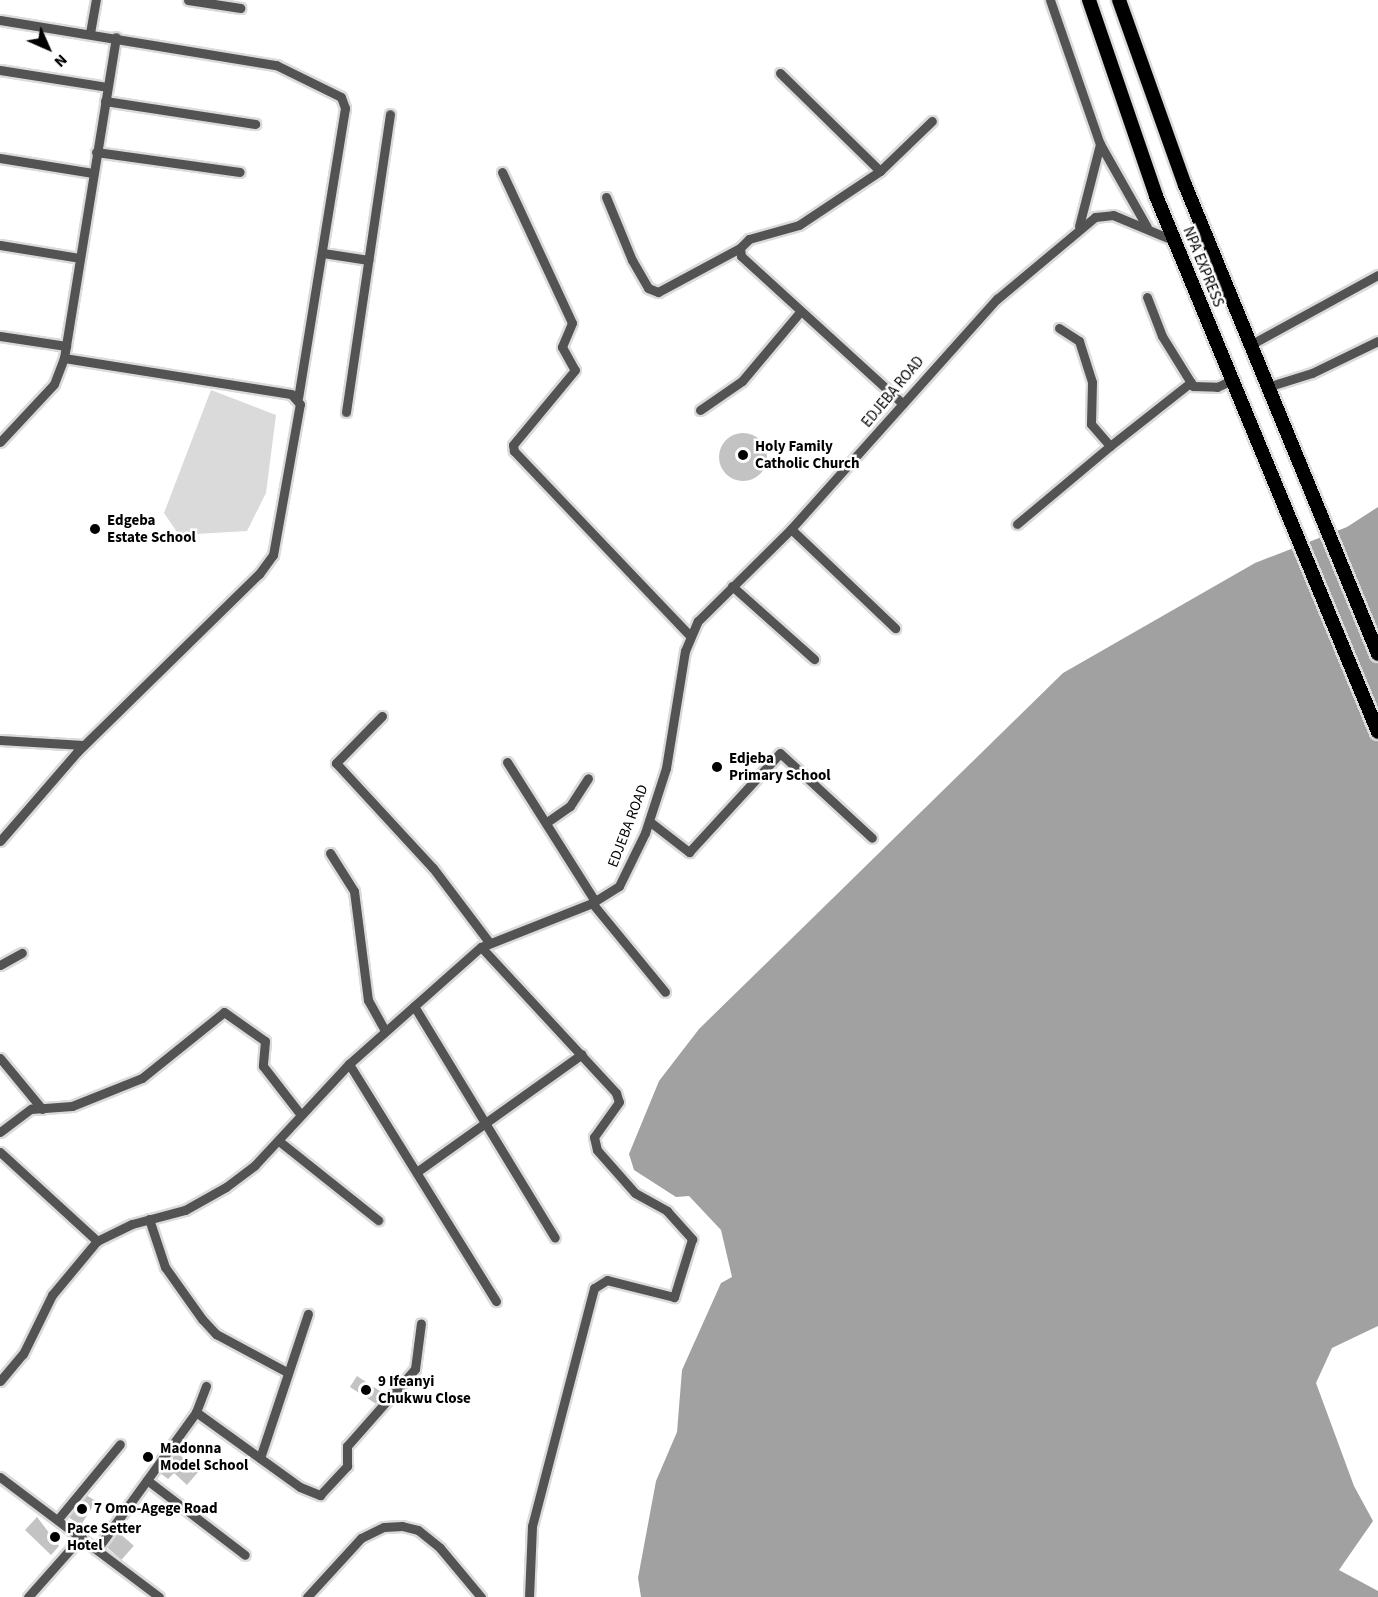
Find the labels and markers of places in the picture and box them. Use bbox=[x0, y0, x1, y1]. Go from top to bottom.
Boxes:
place label: Holy Family Catholic Church bbox=[755, 437, 860, 472]
marker: Holy Family Catholic Church bbox=[736, 448, 750, 462]
place label: Edgeba Estate School bbox=[107, 511, 196, 546]
marker: Edgeba Estate School bbox=[88, 522, 102, 536]
place label: Edjeba Primary School bbox=[729, 749, 831, 784]
marker: Edjeba Primary School bbox=[710, 760, 724, 774]
place label: 9 Ifeanyi Chukwu Close bbox=[378, 1372, 471, 1407]
marker: 9 Ifeanyi Chukwu Close bbox=[359, 1383, 373, 1397]
place label: Madonna Model School bbox=[160, 1439, 248, 1474]
marker: Madonna Model School bbox=[141, 1450, 155, 1464]
place label: 7 Omo-Agege Road bbox=[94, 1500, 218, 1518]
marker: 7 Omo-Agege Road bbox=[75, 1502, 89, 1516]
place label: Pace Setter Hotel bbox=[67, 1519, 141, 1554]
marker: Pace Setter Hotel bbox=[48, 1530, 62, 1544]

